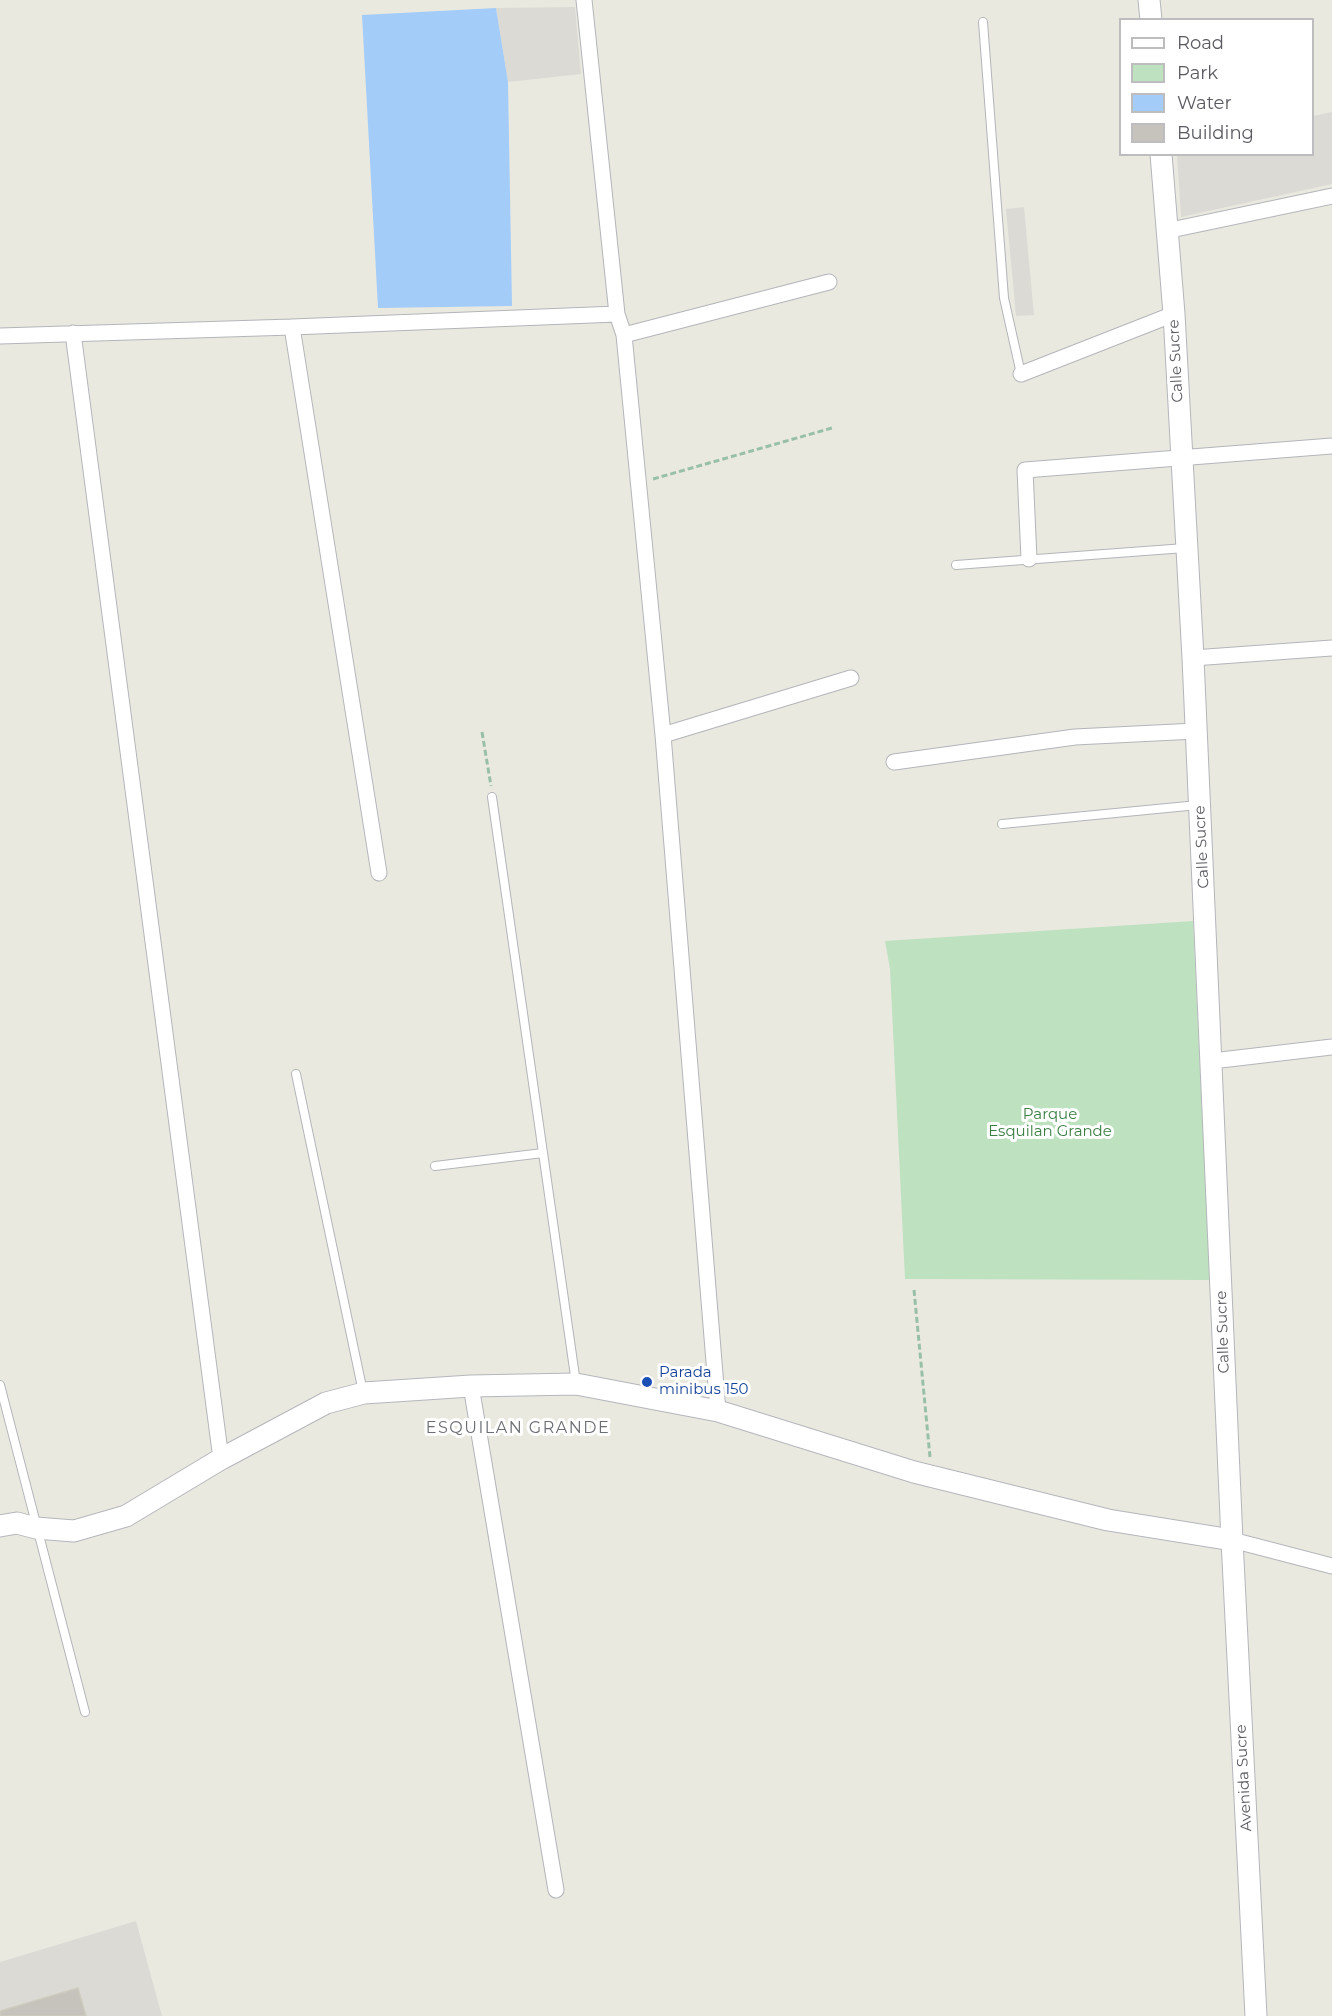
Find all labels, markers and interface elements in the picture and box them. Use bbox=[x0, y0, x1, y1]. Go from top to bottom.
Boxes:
legend bbox=[1119, 18, 1314, 156]
text: Road bbox=[1177, 32, 1224, 54]
text: Park bbox=[1177, 62, 1218, 84]
text: Water bbox=[1177, 92, 1232, 114]
text: Building bbox=[1177, 122, 1254, 144]
street label: Calle Sucre bbox=[1165, 319, 1187, 403]
street label: Calle Sucre bbox=[1191, 805, 1213, 889]
park label: Parque Esquilan Grande bbox=[988, 1106, 1112, 1141]
street label: Calle Sucre bbox=[1213, 1290, 1233, 1374]
place label: Parada minibus 150 bbox=[659, 1364, 748, 1399]
marker: Parada minibus 150 bbox=[640, 1375, 654, 1389]
district label: ESQUILAN GRANDE bbox=[426, 1418, 610, 1438]
street label: Avenida Sucre bbox=[1232, 1724, 1256, 1832]

